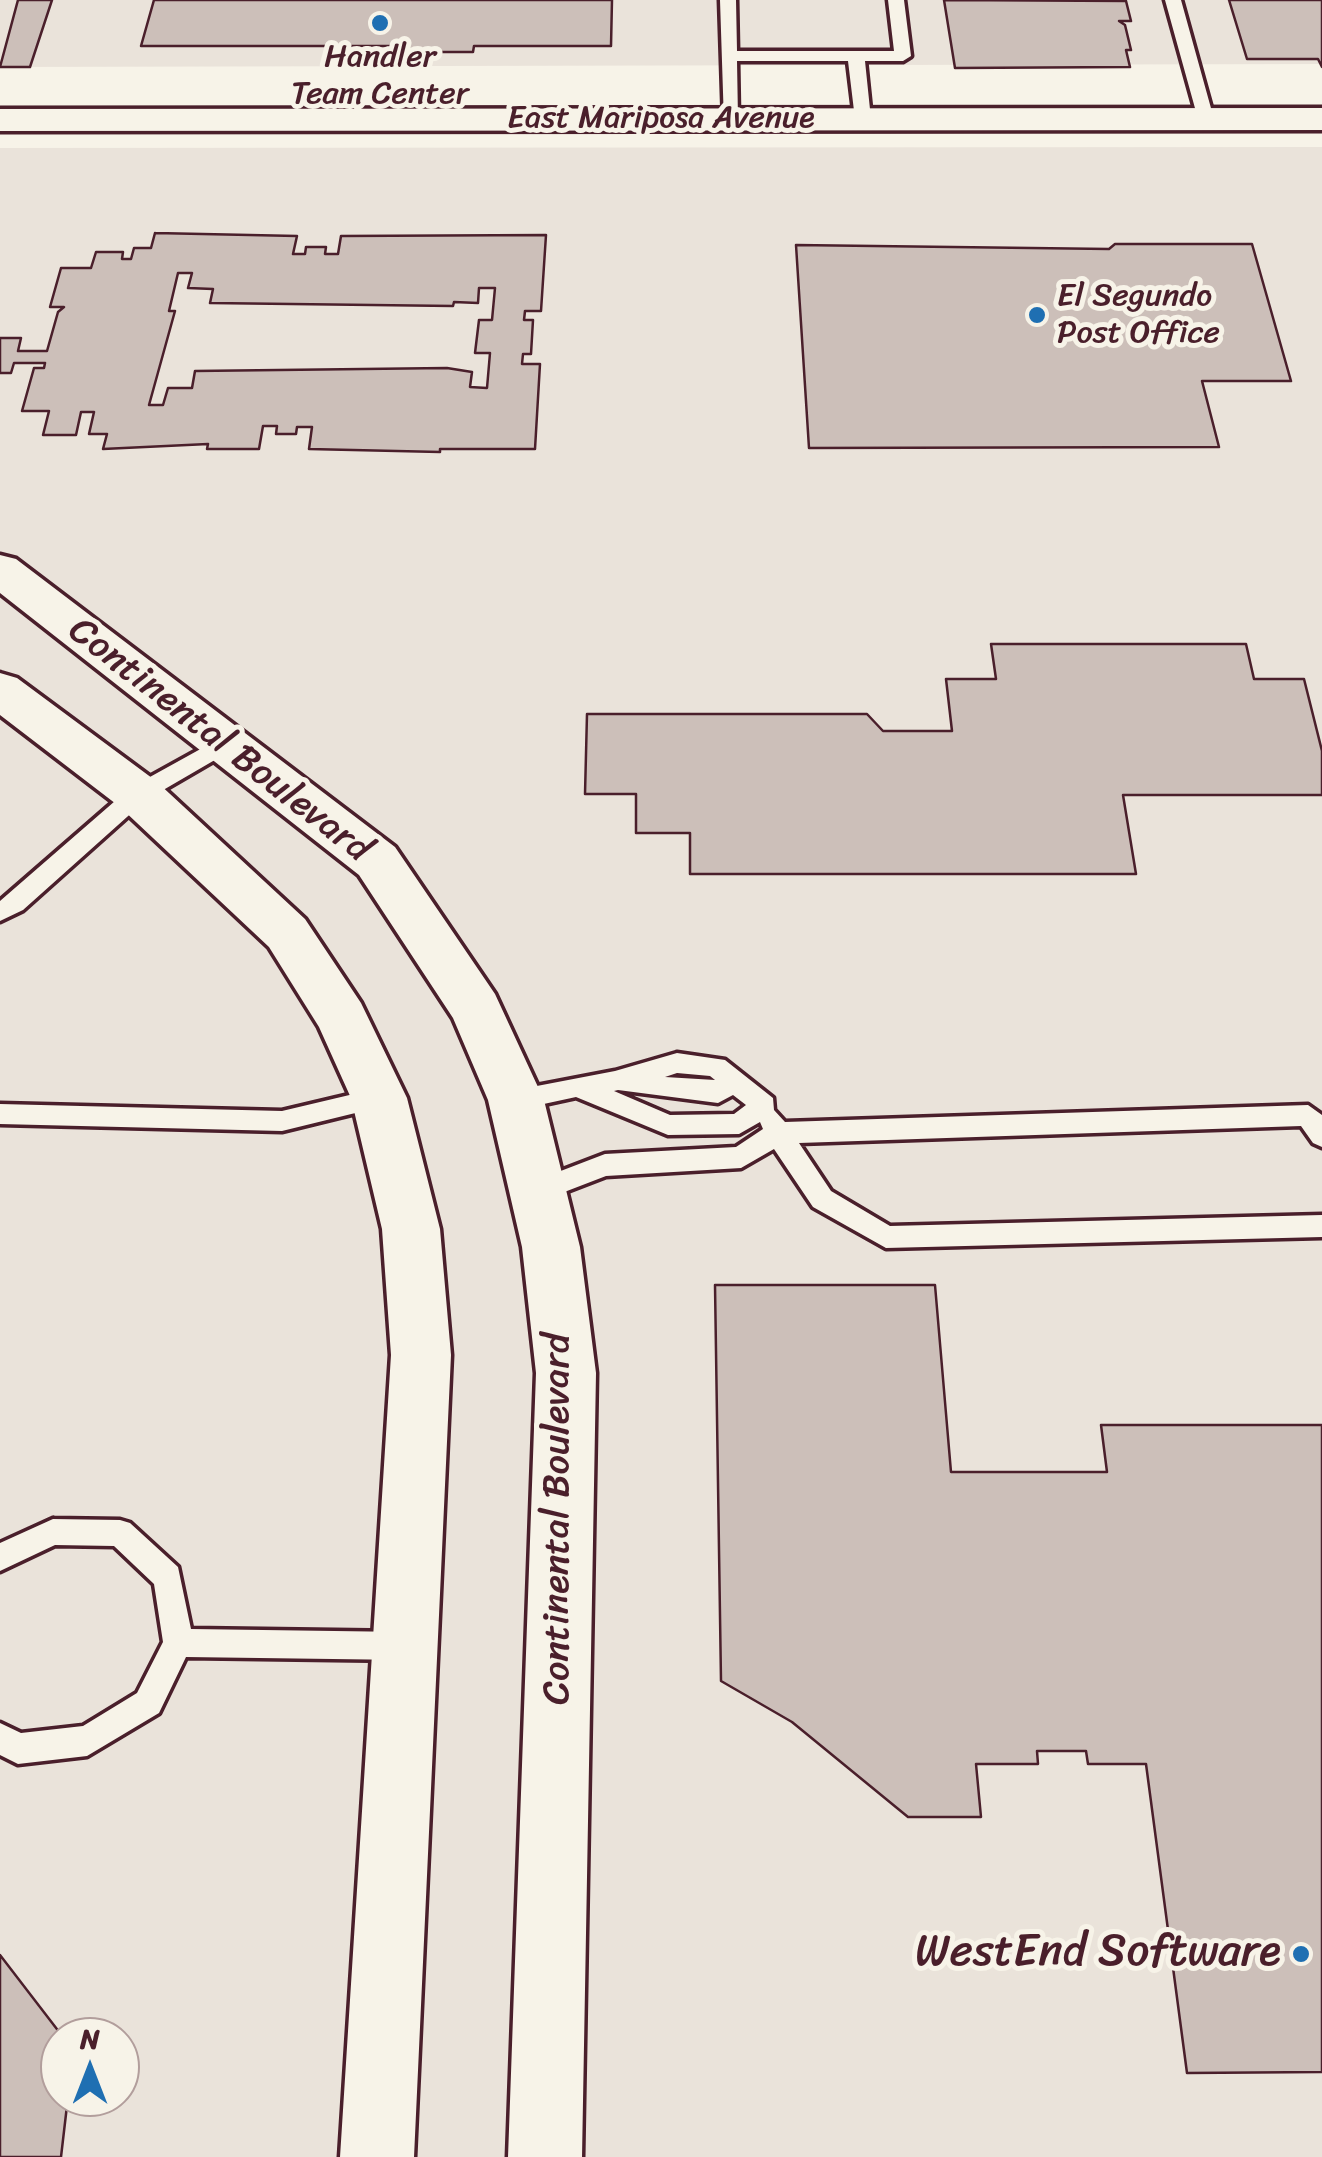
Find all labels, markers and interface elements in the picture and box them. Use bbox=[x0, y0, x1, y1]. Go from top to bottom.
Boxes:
marker: Handler Team Center bbox=[369, 12, 391, 34]
place label: Handler Team Center bbox=[291, 39, 469, 114]
street label: East Mariposa Avenue bbox=[507, 100, 815, 138]
place label: El Segundo Post Office bbox=[1057, 278, 1220, 353]
marker: El Segundo Post Office bbox=[1026, 304, 1048, 326]
street label: Continental Boulevard bbox=[59, 609, 379, 873]
street label: Continental Boulevard bbox=[535, 1333, 581, 1705]
place label: WestEnd Software bbox=[915, 1927, 1281, 1981]
marker: WestEnd Software bbox=[1290, 1943, 1312, 1965]
text: N bbox=[80, 2014, 100, 2063]
north arrow bbox=[40, 2017, 140, 2117]

